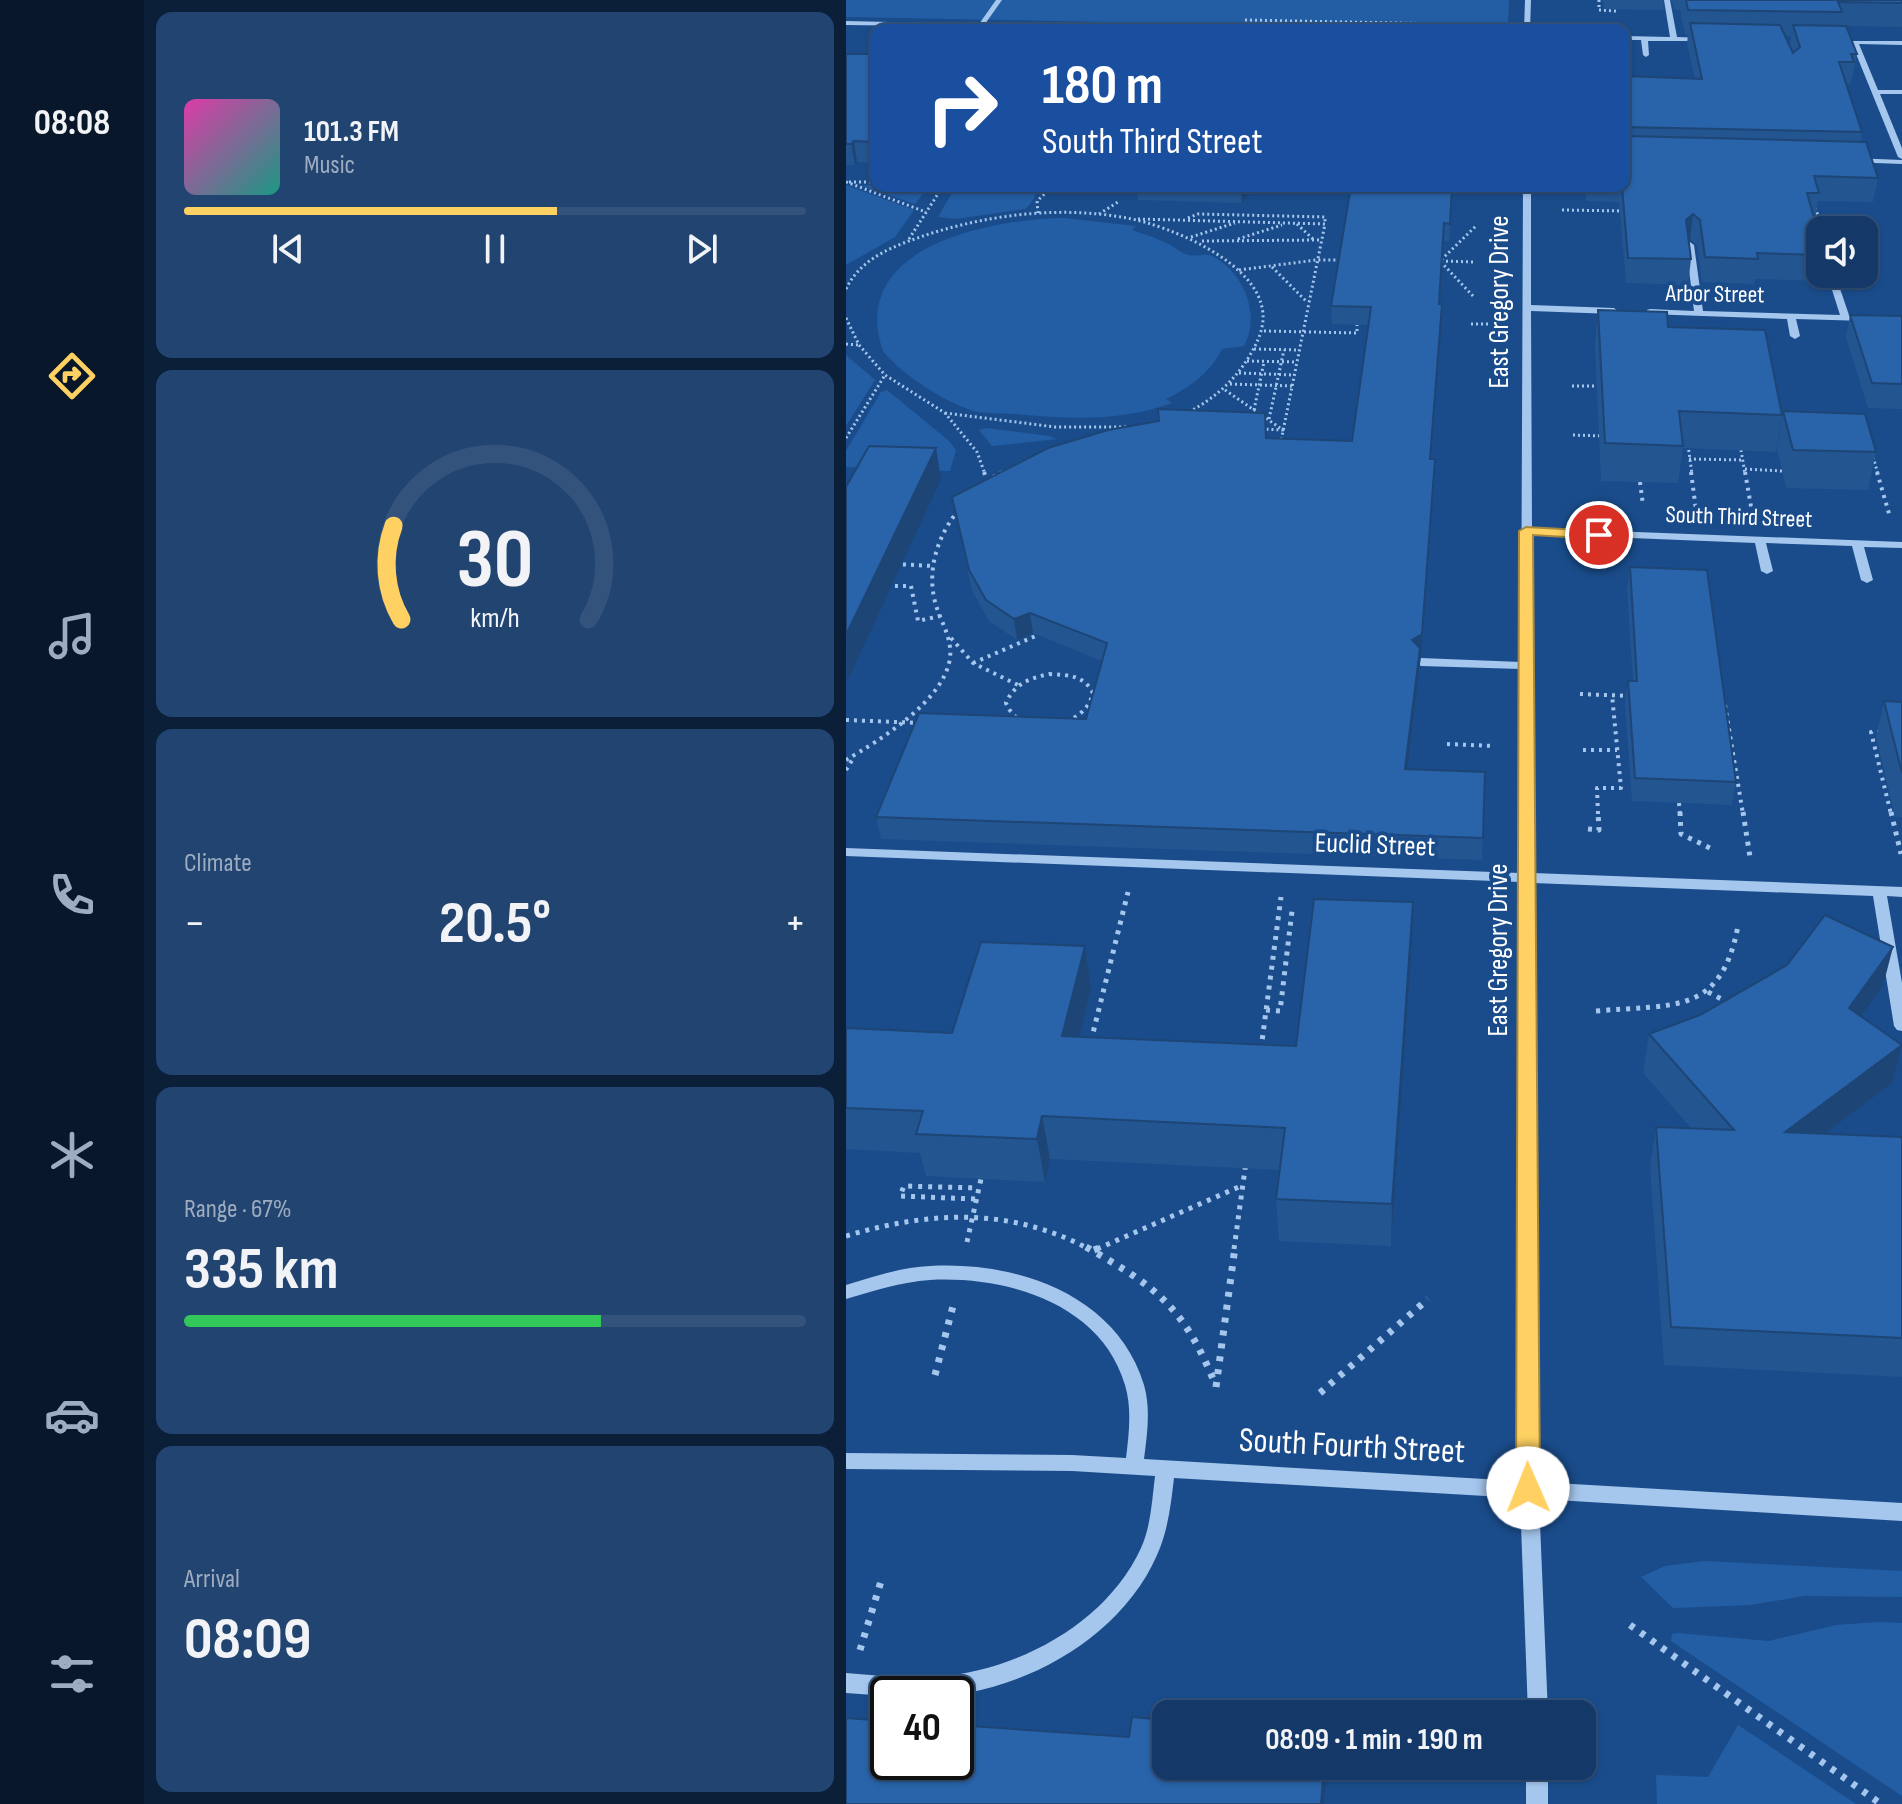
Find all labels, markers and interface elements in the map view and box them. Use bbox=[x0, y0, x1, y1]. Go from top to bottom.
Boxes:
text: 180 m bbox=[1042, 53, 1163, 120]
icon: right bbox=[910, 56, 1014, 160]
text: 08:08 bbox=[34, 102, 110, 145]
text: 101.3 FM bbox=[304, 114, 399, 150]
text: South Third Street bbox=[1042, 121, 1262, 164]
text: Music bbox=[304, 150, 355, 181]
street label: East Gregory Drive bbox=[1483, 216, 1516, 388]
map controls bbox=[1806, 216, 1878, 288]
button: sound bbox=[1806, 216, 1878, 288]
icon: previous bbox=[266, 227, 310, 271]
icon: pause bbox=[473, 227, 517, 271]
icon: next bbox=[680, 227, 724, 271]
street label: Arbor Street bbox=[1664, 279, 1765, 309]
icon: directions bbox=[44, 348, 100, 404]
street label: South Third Street bbox=[1665, 500, 1813, 534]
pin bbox=[1565, 501, 1633, 569]
text: 30 bbox=[457, 510, 533, 610]
icon: arrive bbox=[1577, 513, 1621, 557]
text: km/h bbox=[470, 601, 520, 636]
icon: music bbox=[44, 608, 100, 664]
street label: Euclid Street bbox=[1314, 826, 1436, 864]
text: Climate bbox=[184, 848, 252, 879]
street label: East Gregory Drive bbox=[1482, 864, 1515, 1036]
icon: phone bbox=[44, 867, 100, 923]
text: 20.5° bbox=[439, 888, 551, 960]
text: − bbox=[184, 897, 206, 950]
text: + bbox=[784, 897, 806, 950]
icon: climate bbox=[44, 1127, 100, 1183]
text: Range · 67% bbox=[184, 1194, 292, 1225]
text: 335 km bbox=[184, 1234, 339, 1306]
icon: car bbox=[44, 1387, 100, 1443]
street label: South Fourth Street bbox=[1238, 1420, 1466, 1472]
position arrow bbox=[1486, 1446, 1570, 1530]
text: Arrival bbox=[184, 1564, 240, 1595]
text: 08:09 bbox=[184, 1604, 311, 1676]
icon: filters bbox=[44, 1646, 100, 1702]
speed limit sign: 40 bbox=[870, 1676, 974, 1780]
text: 08:09 · 1 min · 190 m bbox=[1265, 1722, 1483, 1758]

